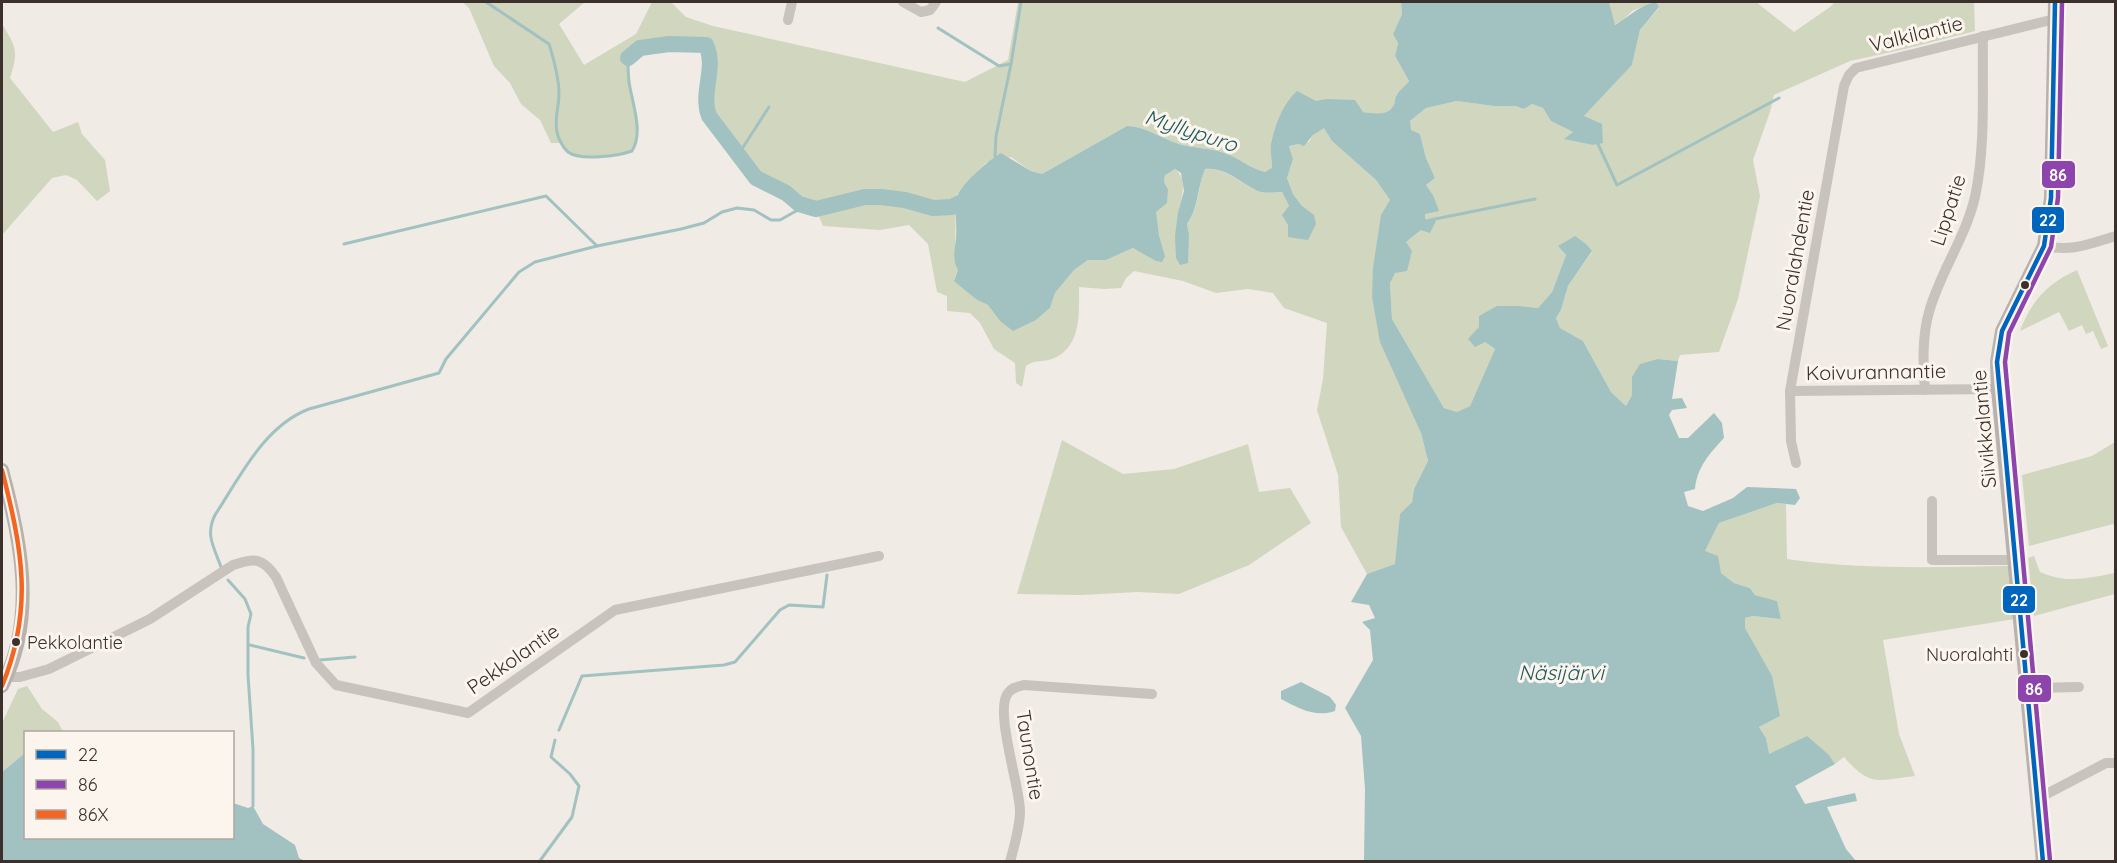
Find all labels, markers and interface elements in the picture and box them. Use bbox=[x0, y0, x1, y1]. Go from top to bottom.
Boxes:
street label: Valkilantie bbox=[1867, 10, 1965, 57]
water label: Myllypuro bbox=[1142, 103, 1242, 158]
line badge: 86 bbox=[2041, 160, 2076, 189]
text: 86 bbox=[2049, 165, 2067, 185]
street label: Lippatie bbox=[1924, 171, 1971, 249]
street label: Nuoralahdentie bbox=[1770, 187, 1819, 333]
line badge: 22 bbox=[2031, 206, 2065, 234]
text: 22 bbox=[2039, 210, 2057, 230]
unlabelled marker bbox=[2019, 279, 2031, 291]
street label: Koivurannantie bbox=[1806, 358, 1946, 385]
street label: Siivikkalantie bbox=[1966, 369, 2001, 489]
line badge: 22 bbox=[2002, 585, 2036, 614]
text: 22 bbox=[2010, 590, 2028, 610]
street label: Pekkolantie bbox=[462, 618, 564, 699]
place label: Pekkolantie bbox=[27, 631, 123, 654]
marker: Pekkolantie bbox=[10, 636, 22, 648]
place label: Nuoralahti bbox=[1926, 643, 2013, 666]
marker: Nuoralahti bbox=[2018, 648, 2030, 660]
water label: Näsijärvi bbox=[1518, 659, 1606, 685]
line badge: 86 bbox=[2017, 674, 2052, 703]
text: 86 bbox=[2025, 679, 2043, 699]
street label: Taunontie bbox=[1011, 708, 1050, 802]
legend bbox=[24, 731, 234, 839]
text: 22 bbox=[78, 743, 98, 766]
text: 86 bbox=[78, 773, 98, 796]
text: 86X bbox=[78, 803, 108, 826]

